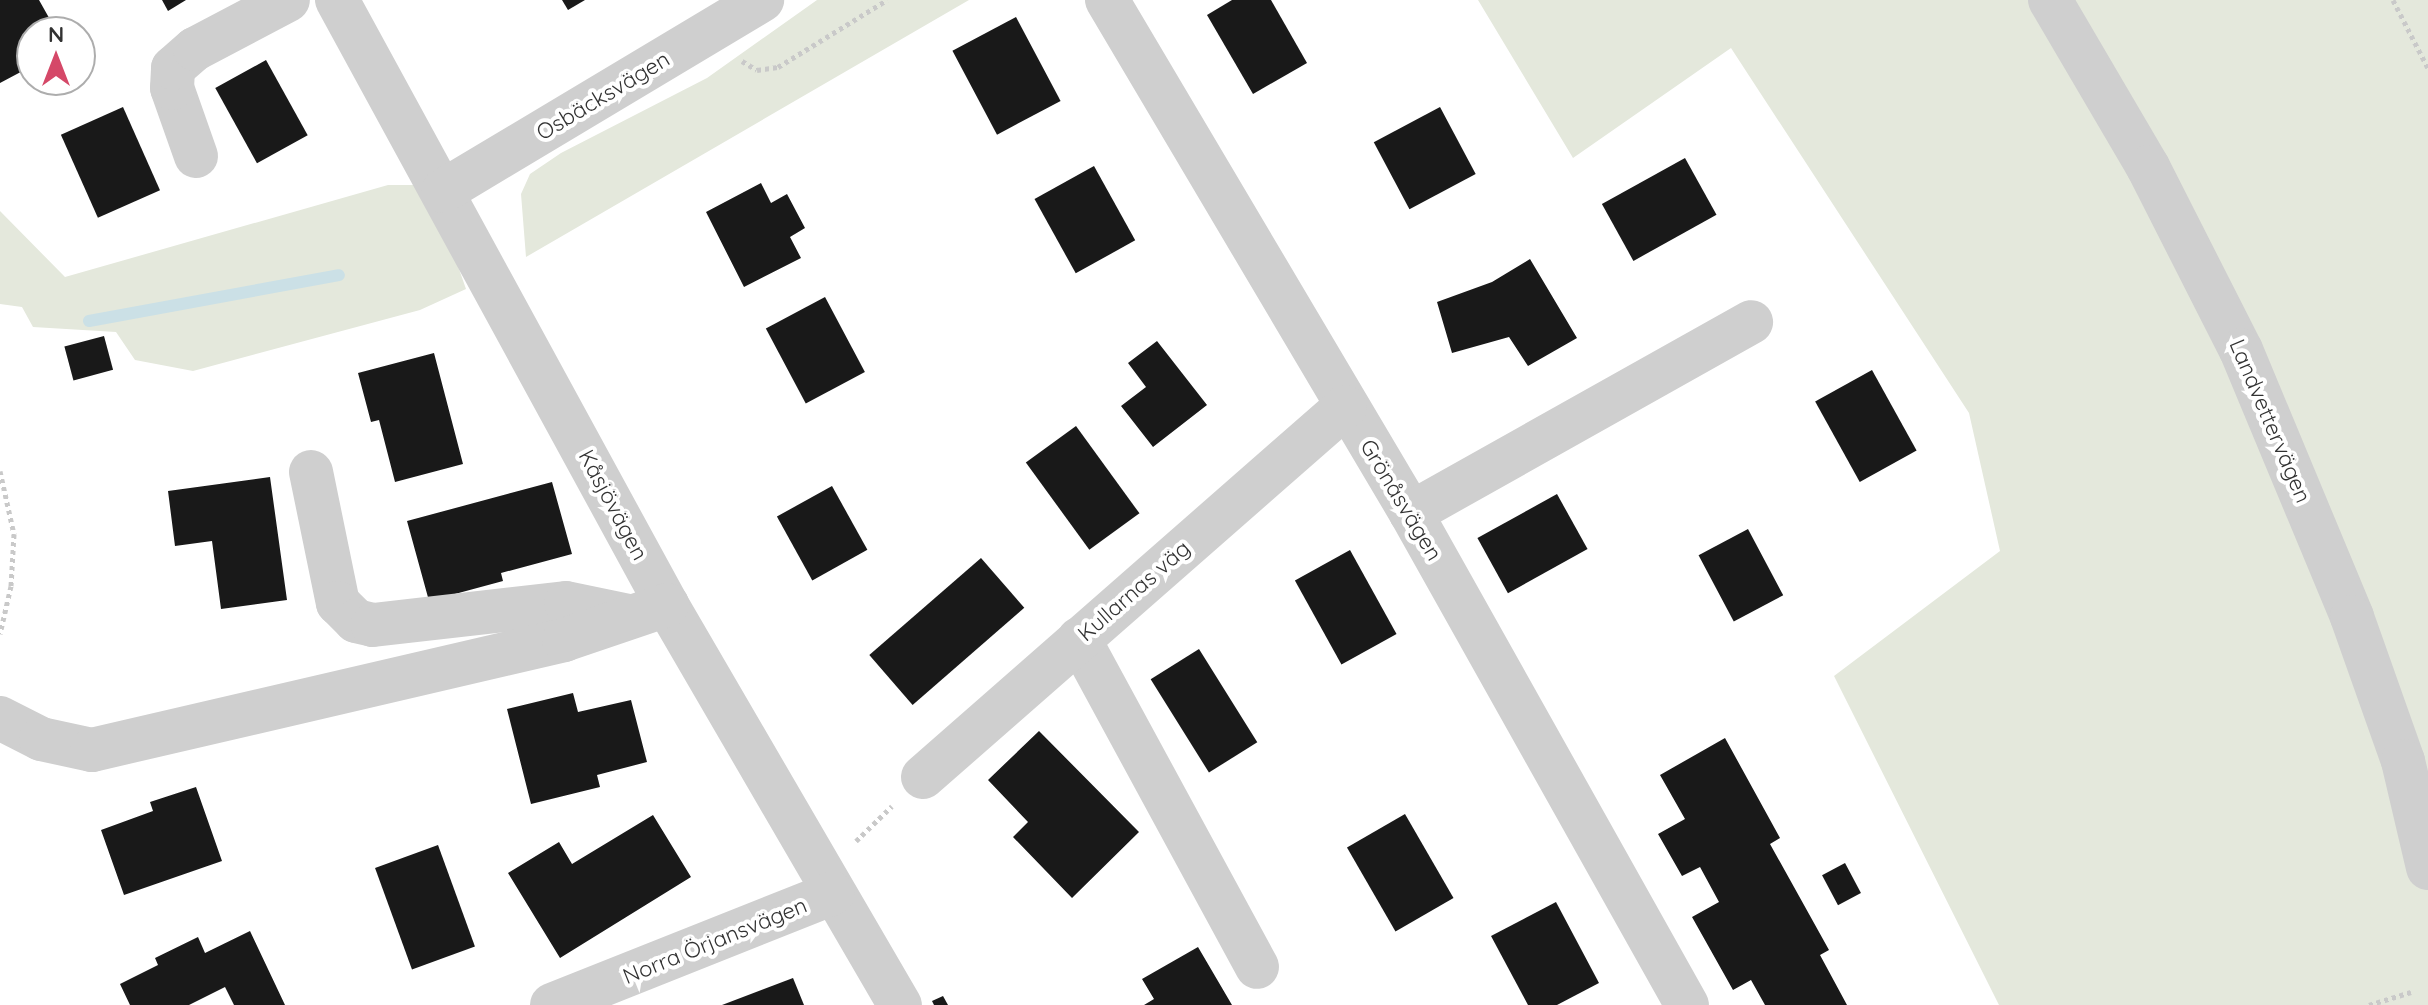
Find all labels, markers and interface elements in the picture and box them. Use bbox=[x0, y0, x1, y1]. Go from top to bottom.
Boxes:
north arrow bbox=[16, 16, 96, 96]
text: N bbox=[48, 20, 64, 48]
street label: Osbäcksvägen bbox=[532, 46, 674, 146]
street label: Landvettervägen bbox=[2224, 335, 2316, 507]
street label: Grönåsvägen bbox=[1354, 435, 1448, 565]
street label: Kåsjövägen bbox=[573, 445, 653, 565]
street label: Kullarnas väg bbox=[1072, 535, 1196, 647]
street label: Norra Örjansvägen bbox=[619, 892, 811, 990]

